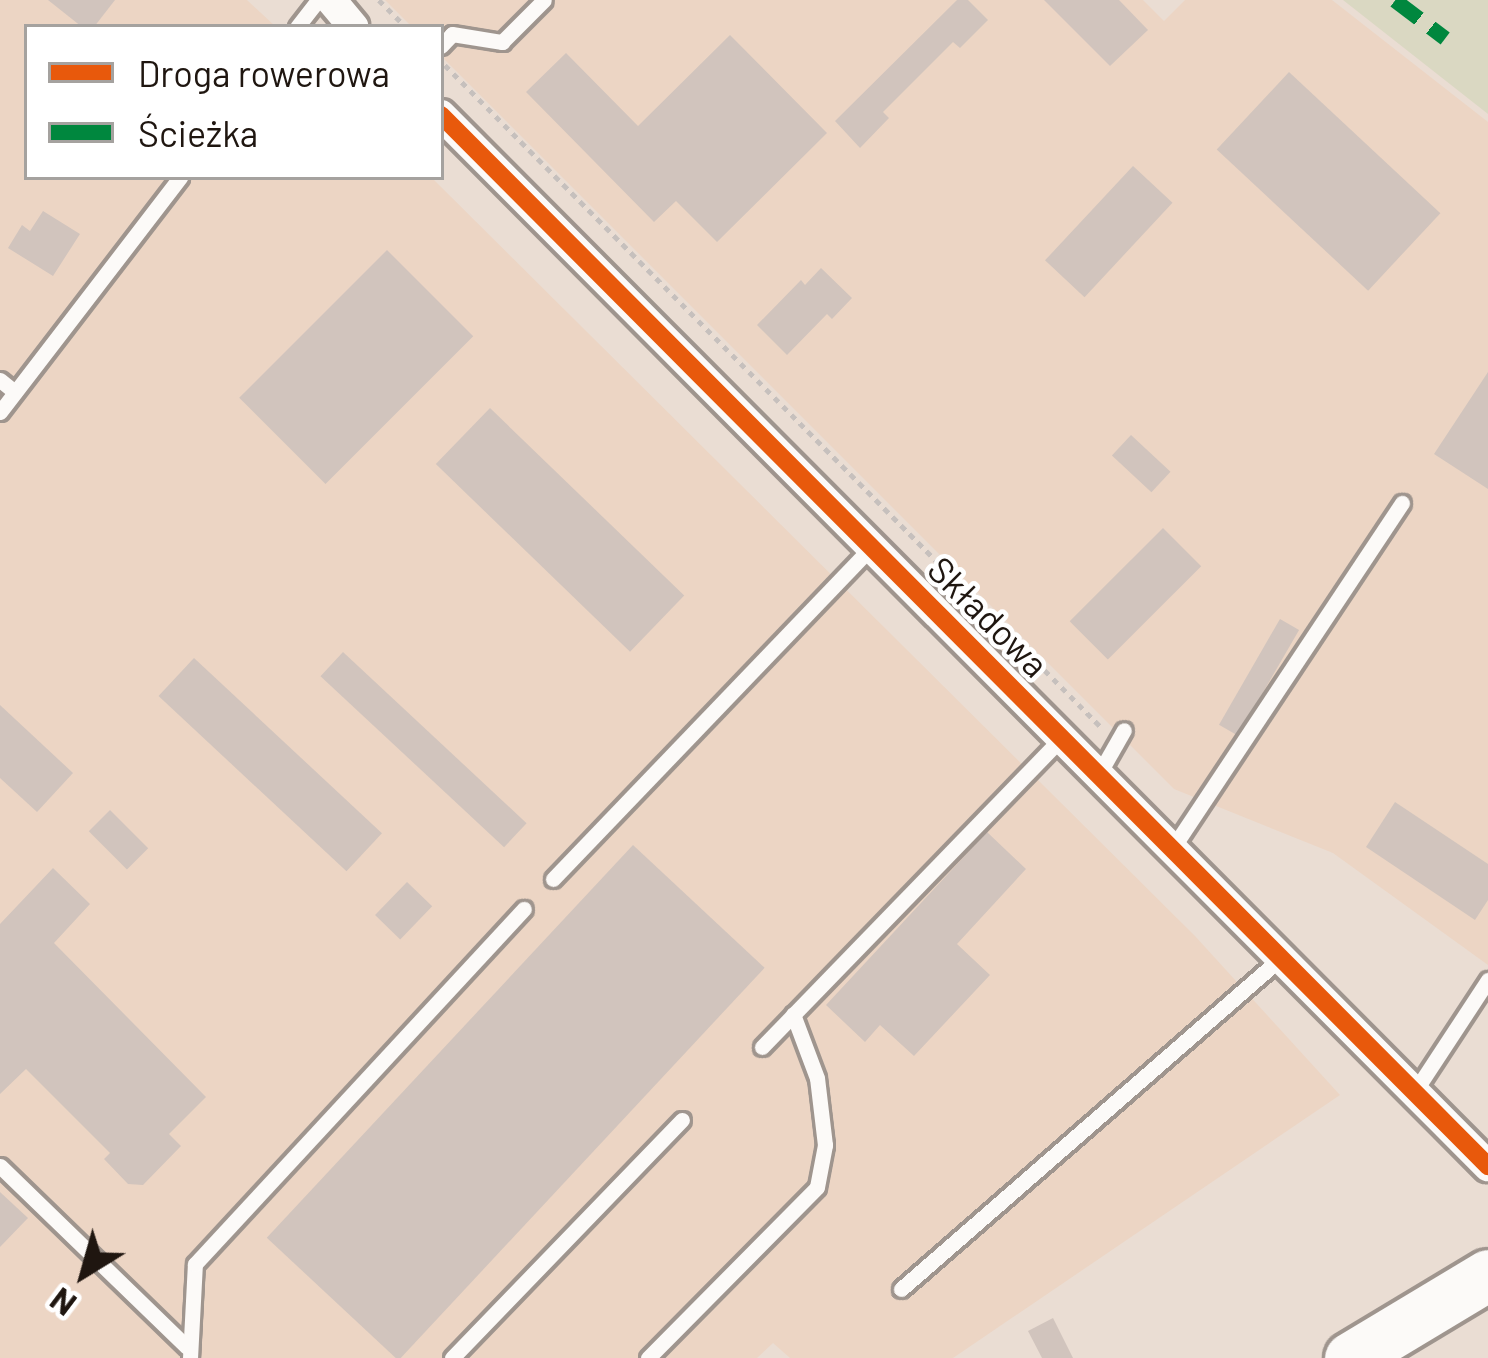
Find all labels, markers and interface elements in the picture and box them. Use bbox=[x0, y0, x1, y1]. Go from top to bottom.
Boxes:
legend bbox=[24, 24, 444, 180]
text: Droga rowerowa bbox=[138, 51, 390, 94]
text: Ścieżka bbox=[138, 111, 258, 154]
street label: Składowa bbox=[920, 547, 1058, 685]
north arrow bbox=[24, 1214, 144, 1334]
text: N bbox=[42, 1280, 83, 1325]

